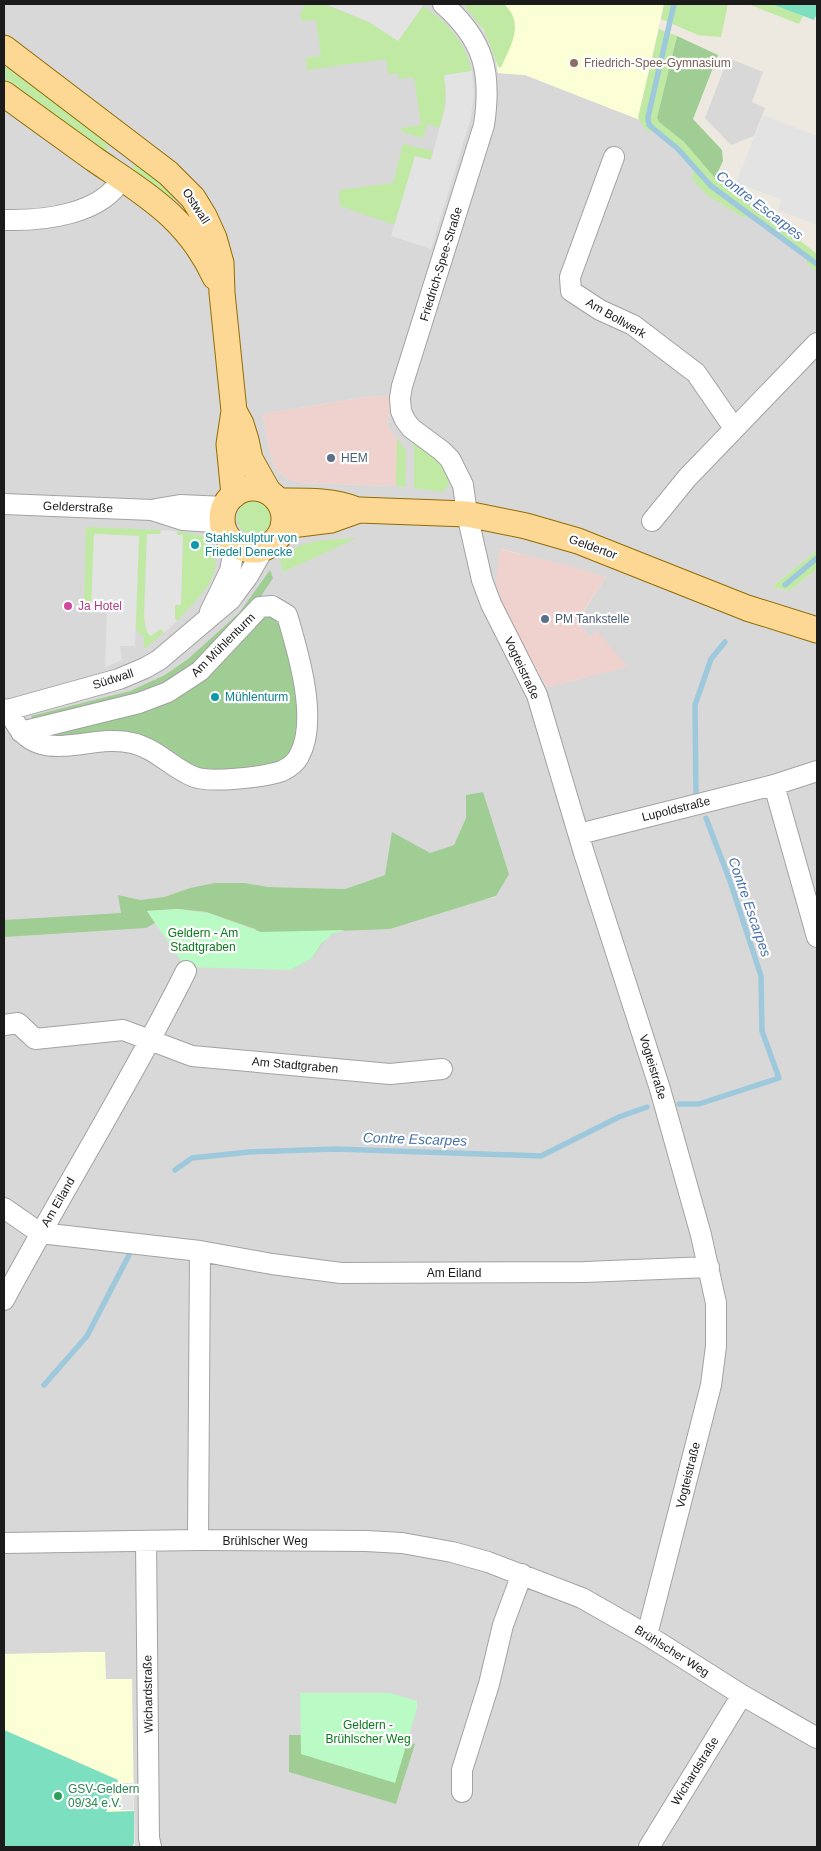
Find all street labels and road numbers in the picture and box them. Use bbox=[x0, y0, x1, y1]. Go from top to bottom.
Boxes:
street label: Ostwall bbox=[179, 186, 213, 226]
street label: Friedrich-Spee-Straße bbox=[417, 205, 465, 323]
street label: Am Bollwerk bbox=[584, 295, 649, 341]
street label: Gelderstraße bbox=[43, 499, 114, 515]
street label: Geldertor bbox=[567, 532, 619, 562]
street label: Am Mühlenturm bbox=[188, 610, 258, 680]
street label: Vogteistraße bbox=[501, 635, 543, 702]
street label: Südwall bbox=[91, 666, 135, 692]
street label: Lupoldstraße bbox=[640, 794, 712, 824]
street label: Vogteistraße bbox=[636, 1033, 670, 1102]
street label: Am Stadtgraben bbox=[251, 1054, 339, 1076]
street label: Am Eiland bbox=[38, 1175, 78, 1229]
street label: Am Eiland bbox=[427, 1266, 481, 1280]
street label: Vogteistraße bbox=[673, 1440, 703, 1509]
street label: Brühlscher Weg bbox=[222, 1534, 308, 1548]
street label: Brühlscher Weg bbox=[632, 1623, 712, 1679]
street label: Wichardstraße bbox=[140, 1655, 156, 1733]
street label: Wichardstraße bbox=[668, 1734, 722, 1808]

